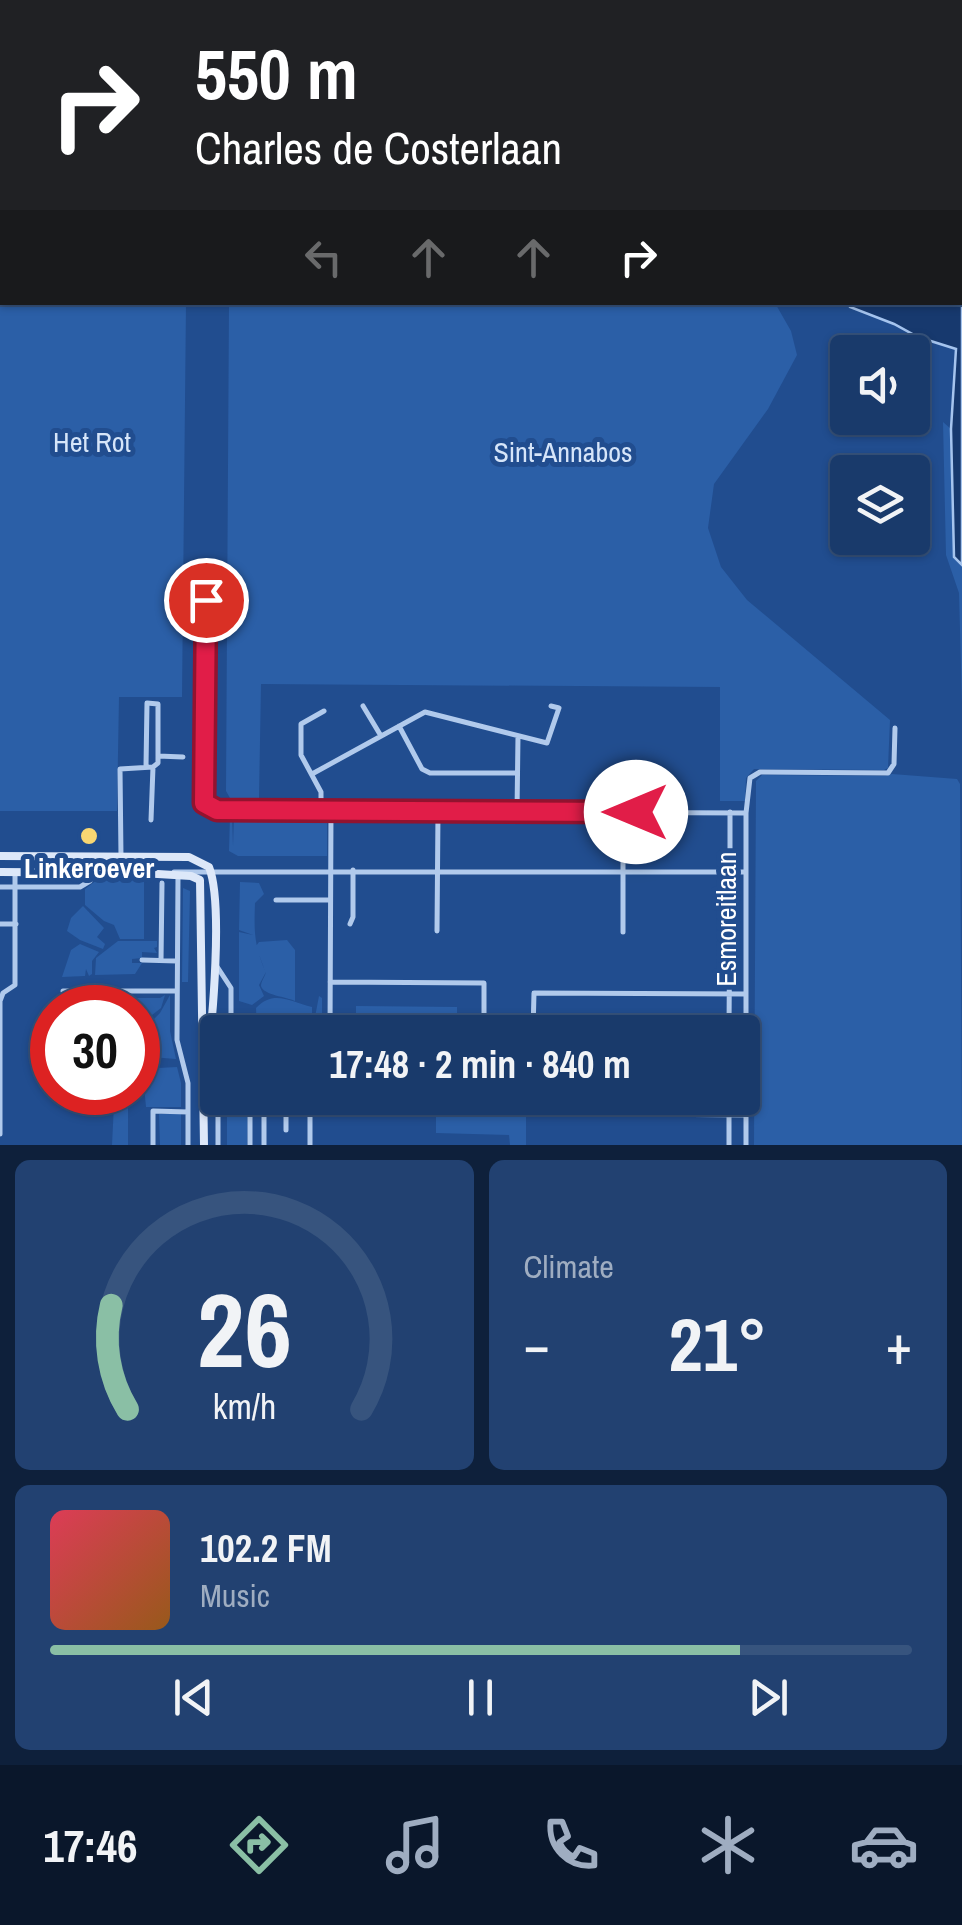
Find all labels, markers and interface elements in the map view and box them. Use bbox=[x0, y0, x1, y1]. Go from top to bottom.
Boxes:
text: 550 m bbox=[195, 27, 358, 121]
icon: right bbox=[30, 40, 160, 170]
text: Charles de Costerlaan bbox=[195, 117, 562, 178]
icon: left bbox=[296, 230, 351, 285]
icon: ahead bbox=[401, 230, 456, 285]
icon: ahead bbox=[506, 230, 561, 285]
icon: right bbox=[611, 230, 666, 285]
map controls bbox=[830, 335, 930, 555]
button: sound bbox=[830, 335, 930, 435]
park label: Het Rot bbox=[53, 423, 131, 461]
park label: Sint-Annabos bbox=[493, 433, 633, 471]
button: layers bbox=[830, 455, 930, 555]
pin bbox=[164, 558, 249, 643]
icon: arrive bbox=[179, 573, 234, 628]
position arrow bbox=[584, 760, 688, 864]
marker: Linkeroever bbox=[78, 825, 100, 847]
place label: Linkeroever bbox=[24, 849, 154, 887]
street label: Esmoreitlaan bbox=[707, 851, 745, 987]
speed limit sign: 30 bbox=[30, 985, 160, 1115]
text: 17:48 · 2 min · 840 m bbox=[329, 1039, 631, 1090]
text: Climate bbox=[524, 1245, 614, 1288]
text: 26 bbox=[197, 1259, 292, 1399]
text: 21° bbox=[669, 1293, 767, 1394]
text: − bbox=[524, 1307, 550, 1381]
text: + bbox=[886, 1307, 912, 1381]
text: km/h bbox=[212, 1382, 276, 1430]
text: 102.2 FM bbox=[200, 1523, 332, 1574]
text: Music bbox=[200, 1574, 270, 1617]
icon: previous bbox=[166, 1670, 221, 1725]
icon: pause bbox=[453, 1670, 508, 1725]
icon: next bbox=[741, 1670, 796, 1725]
icon: directions bbox=[224, 1810, 294, 1880]
icon: music bbox=[380, 1810, 450, 1880]
icon: phone bbox=[536, 1810, 606, 1880]
icon: climate bbox=[693, 1810, 763, 1880]
icon: car bbox=[849, 1810, 919, 1880]
text: 17:46 bbox=[43, 1815, 138, 1876]

